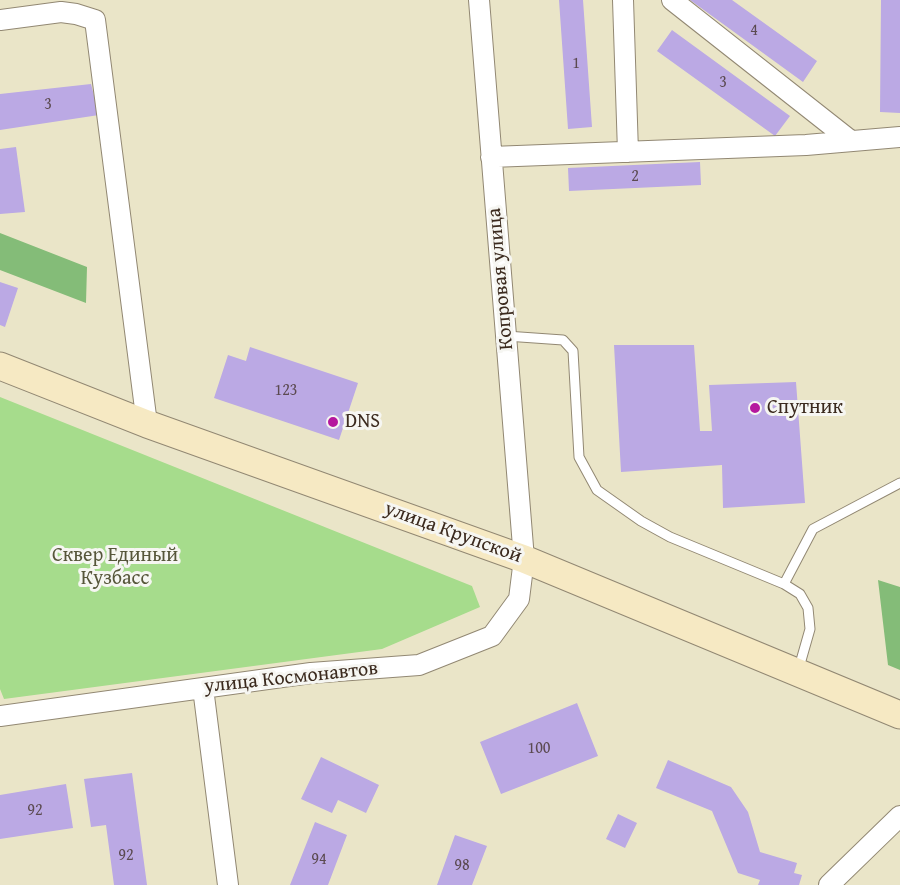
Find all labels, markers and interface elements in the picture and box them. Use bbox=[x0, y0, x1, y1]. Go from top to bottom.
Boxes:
house number: 4 bbox=[750, 21, 758, 41]
house number: 1 bbox=[572, 54, 580, 74]
house number: 3 bbox=[719, 73, 727, 93]
house number: 3 bbox=[44, 95, 52, 115]
house number: 2 bbox=[631, 167, 639, 187]
street label: Копровая улица bbox=[483, 207, 519, 351]
house number: 123 bbox=[274, 381, 298, 401]
place label: Спутник bbox=[767, 396, 843, 420]
marker: Спутник bbox=[748, 401, 762, 415]
place label: DNS bbox=[345, 410, 380, 434]
marker: DNS bbox=[326, 415, 340, 429]
street label: улица Крупской bbox=[381, 497, 525, 569]
park label: Сквер Единый Кузбасс bbox=[52, 544, 178, 591]
street label: улица Космонавтов bbox=[203, 657, 379, 699]
house number: 100 bbox=[527, 739, 551, 759]
house number: 92 bbox=[27, 801, 43, 821]
house number: 92 bbox=[118, 846, 134, 866]
house number: 94 bbox=[311, 850, 327, 870]
house number: 98 bbox=[454, 856, 470, 876]

